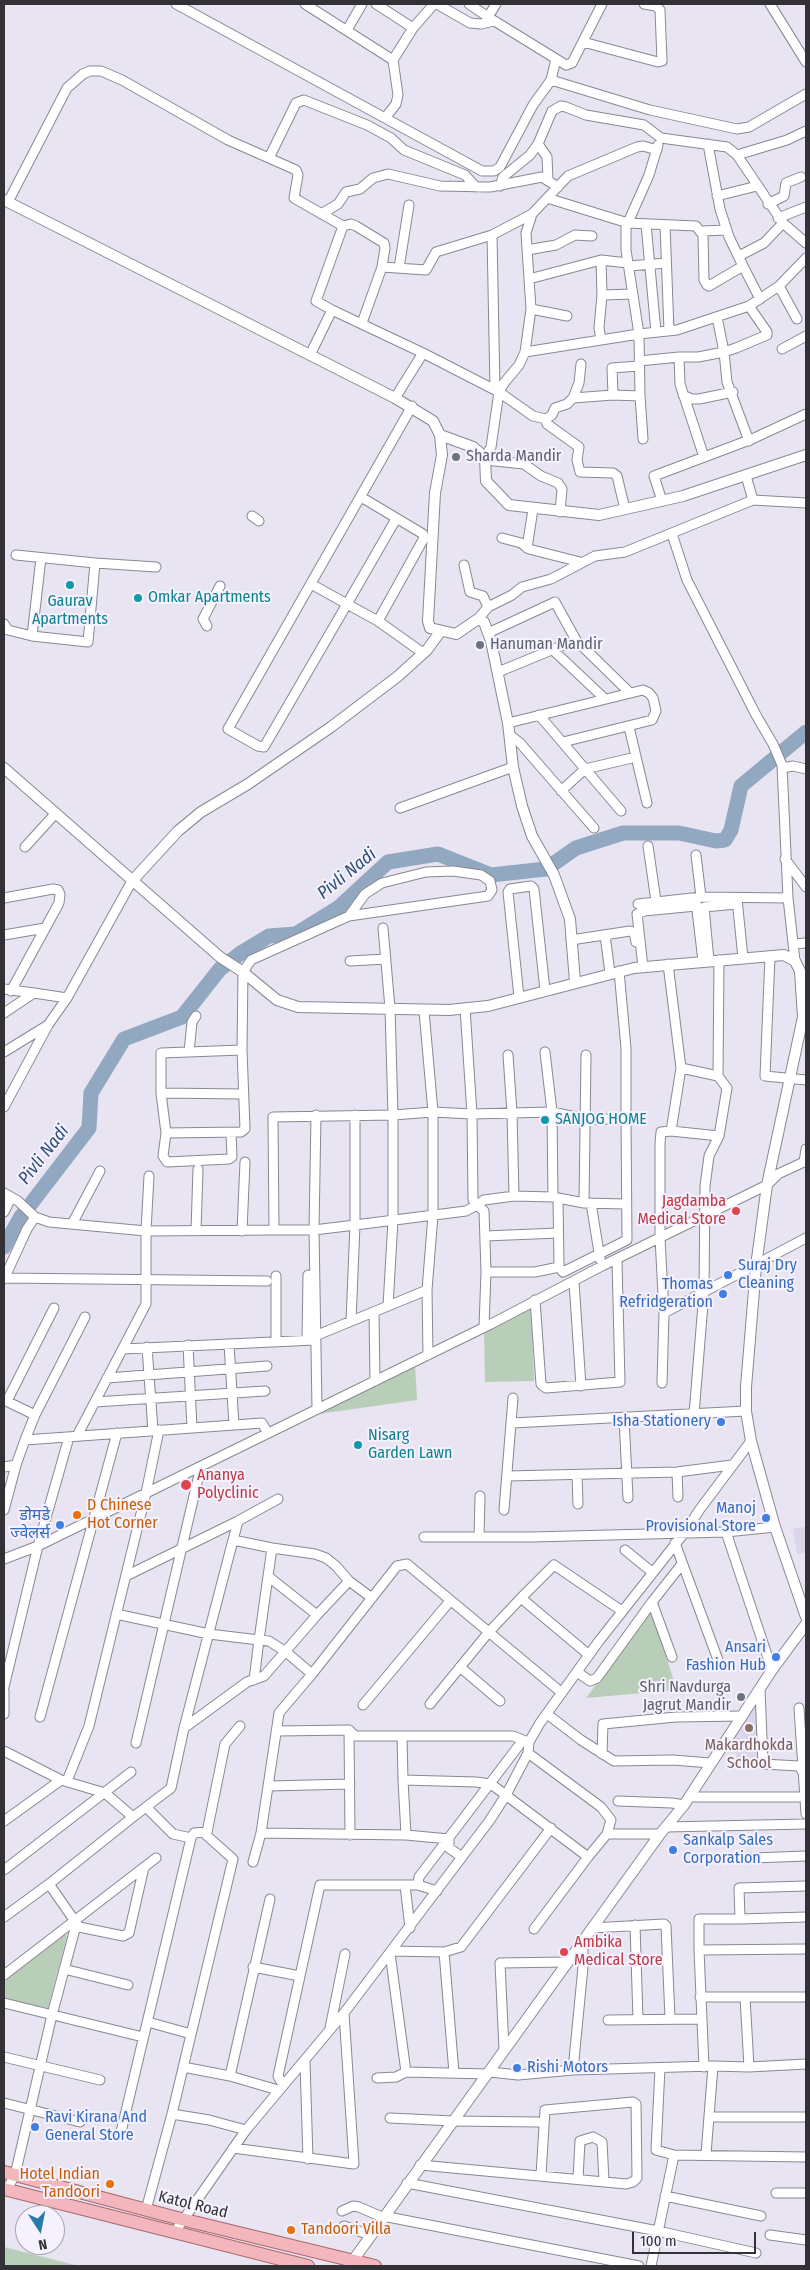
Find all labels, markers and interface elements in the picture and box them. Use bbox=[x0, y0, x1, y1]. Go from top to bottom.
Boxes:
place label: Sharda Mandir bbox=[466, 447, 561, 467]
marker: Sharda Mandir bbox=[450, 451, 462, 463]
marker: Gaurav Apartments bbox=[64, 579, 76, 591]
place label: Omkar Apartments bbox=[148, 588, 271, 608]
place label: Gaurav Apartments bbox=[32, 592, 108, 630]
marker: Omkar Apartments bbox=[132, 592, 144, 604]
place label: Hanuman Mandir bbox=[490, 635, 603, 655]
marker: Hanuman Mandir bbox=[474, 639, 486, 651]
water label: Pivli Nadi bbox=[313, 844, 381, 904]
place label: SANJOG HOME bbox=[555, 1110, 647, 1130]
marker: SANJOG HOME bbox=[539, 1114, 551, 1126]
water label: Pivli Nadi bbox=[14, 1121, 74, 1189]
place label: Jagdamba Medical Store bbox=[637, 1192, 726, 1230]
marker: Jagdamba Medical Store bbox=[730, 1205, 742, 1217]
place label: Suraj Dry Cleaning bbox=[738, 1256, 797, 1294]
marker: Suraj Dry Cleaning bbox=[722, 1269, 734, 1281]
place label: Thomas Refridgeration bbox=[619, 1275, 713, 1313]
marker: Thomas Refridgeration bbox=[717, 1288, 729, 1300]
place label: Isha Stationery bbox=[612, 1412, 711, 1432]
marker: Isha Stationery bbox=[715, 1416, 727, 1428]
place label: Nisarg Garden Lawn bbox=[368, 1426, 452, 1464]
marker: Nisarg Garden Lawn bbox=[352, 1439, 364, 1451]
place label: Ananya Polyclinic bbox=[197, 1466, 259, 1504]
marker: Ananya Polyclinic bbox=[179, 1478, 193, 1492]
place label: D Chinese Hot Corner bbox=[87, 1496, 158, 1534]
place label: Manoj Provisional Store bbox=[646, 1499, 756, 1537]
place label: डोमडे ज्वेलर्स bbox=[10, 1506, 50, 1544]
marker: D Chinese Hot Corner bbox=[71, 1509, 83, 1521]
marker: Manoj Provisional Store bbox=[760, 1512, 772, 1524]
marker: डोमडे ज्वेलर्स bbox=[54, 1519, 66, 1531]
place label: Ansari Fashion Hub bbox=[686, 1638, 766, 1676]
marker: Ansari Fashion Hub bbox=[770, 1651, 782, 1663]
place label: Shri Navdurga Jagrut Mandir bbox=[640, 1678, 731, 1716]
marker: Shri Navdurga Jagrut Mandir bbox=[735, 1691, 747, 1703]
marker: Makardhokda School bbox=[743, 1722, 755, 1734]
place label: Makardhokda School bbox=[705, 1736, 793, 1774]
place label: Sankalp Sales Corporation bbox=[683, 1831, 773, 1869]
marker: Sankalp Sales Corporation bbox=[667, 1844, 679, 1856]
place label: Ambika Medical Store bbox=[574, 1933, 663, 1971]
marker: Ambika Medical Store bbox=[558, 1946, 570, 1958]
place label: Rishi Motors bbox=[527, 2058, 608, 2078]
marker: Rishi Motors bbox=[511, 2062, 523, 2074]
place label: Ravi Kirana And General Store bbox=[45, 2108, 147, 2146]
marker: Ravi Kirana And General Store bbox=[29, 2121, 41, 2133]
place label: Hotel Indian Tandoori bbox=[20, 2165, 100, 2203]
marker: Hotel Indian Tandoori bbox=[104, 2178, 116, 2190]
street label: Katol Road bbox=[156, 2187, 230, 2223]
north arrow bbox=[15, 2205, 65, 2255]
place label: Tandoori Villa bbox=[301, 2220, 391, 2240]
scale bar bbox=[635, 2222, 759, 2254]
marker: Tandoori Villa bbox=[285, 2224, 297, 2236]
text: 100 m bbox=[640, 2232, 677, 2250]
text: N bbox=[37, 2235, 49, 2253]

